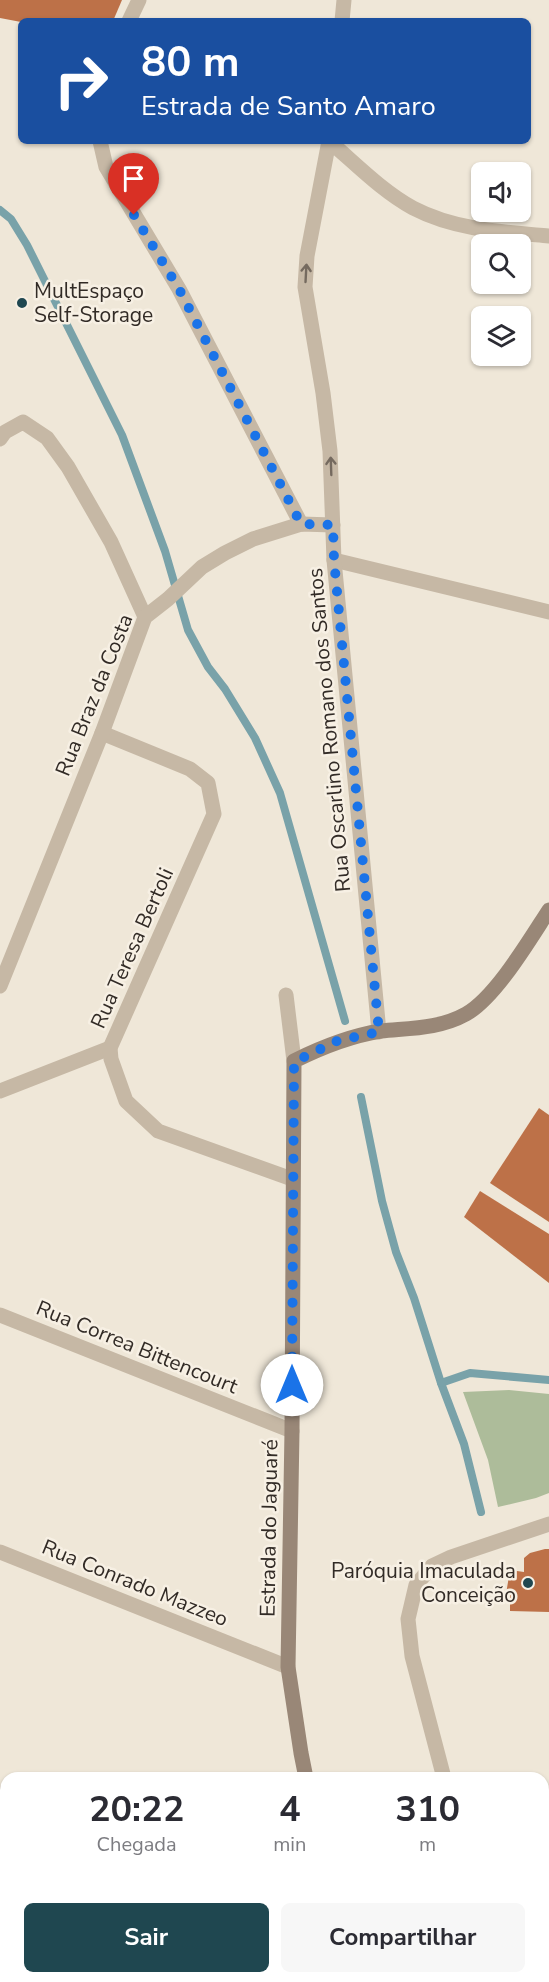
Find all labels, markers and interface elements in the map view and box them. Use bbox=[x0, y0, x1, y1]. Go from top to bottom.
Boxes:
text: 80 m bbox=[141, 34, 240, 91]
icon: right bbox=[42, 42, 120, 120]
text: Estrada de Santo Amaro bbox=[141, 88, 436, 125]
pin bbox=[108, 153, 159, 215]
icon: arrive bbox=[117, 162, 150, 195]
map controls bbox=[471, 162, 531, 366]
button: sound bbox=[471, 162, 531, 222]
button: search bbox=[471, 234, 531, 294]
one-way arrow bbox=[300, 264, 311, 284]
place label: MultEspaço Self-Storage bbox=[34, 277, 153, 329]
marker: MultEspaço Self-Storage bbox=[15, 296, 29, 310]
button: layers bbox=[471, 306, 531, 366]
one-way arrow bbox=[325, 457, 337, 477]
street label: Rua Oscarlino Romano dos Santos bbox=[301, 567, 357, 893]
street label: Rua Braz da Costa bbox=[49, 610, 139, 780]
street label: Rua Teresa Bertoli bbox=[84, 863, 180, 1033]
street label: Rua Correa Bittencourt bbox=[32, 1294, 242, 1400]
position arrow bbox=[260, 1353, 324, 1417]
street label: Estrada do Jaguaré bbox=[253, 1439, 285, 1617]
street label: Rua Conrado Mazzeo bbox=[38, 1533, 232, 1633]
place label: Paróquia Imaculada Conceição bbox=[331, 1557, 516, 1609]
marker: Paróquia Imaculada Conceição bbox=[521, 1576, 535, 1590]
text: 20:22 bbox=[89, 1785, 184, 1834]
text: 4 bbox=[279, 1785, 301, 1834]
text: 310 bbox=[395, 1785, 460, 1834]
text: Chegada bbox=[97, 1831, 177, 1858]
text: min bbox=[273, 1831, 306, 1858]
text: m bbox=[419, 1831, 436, 1858]
button: Sair bbox=[24, 1903, 269, 1972]
button: Compartilhar bbox=[281, 1903, 525, 1972]

